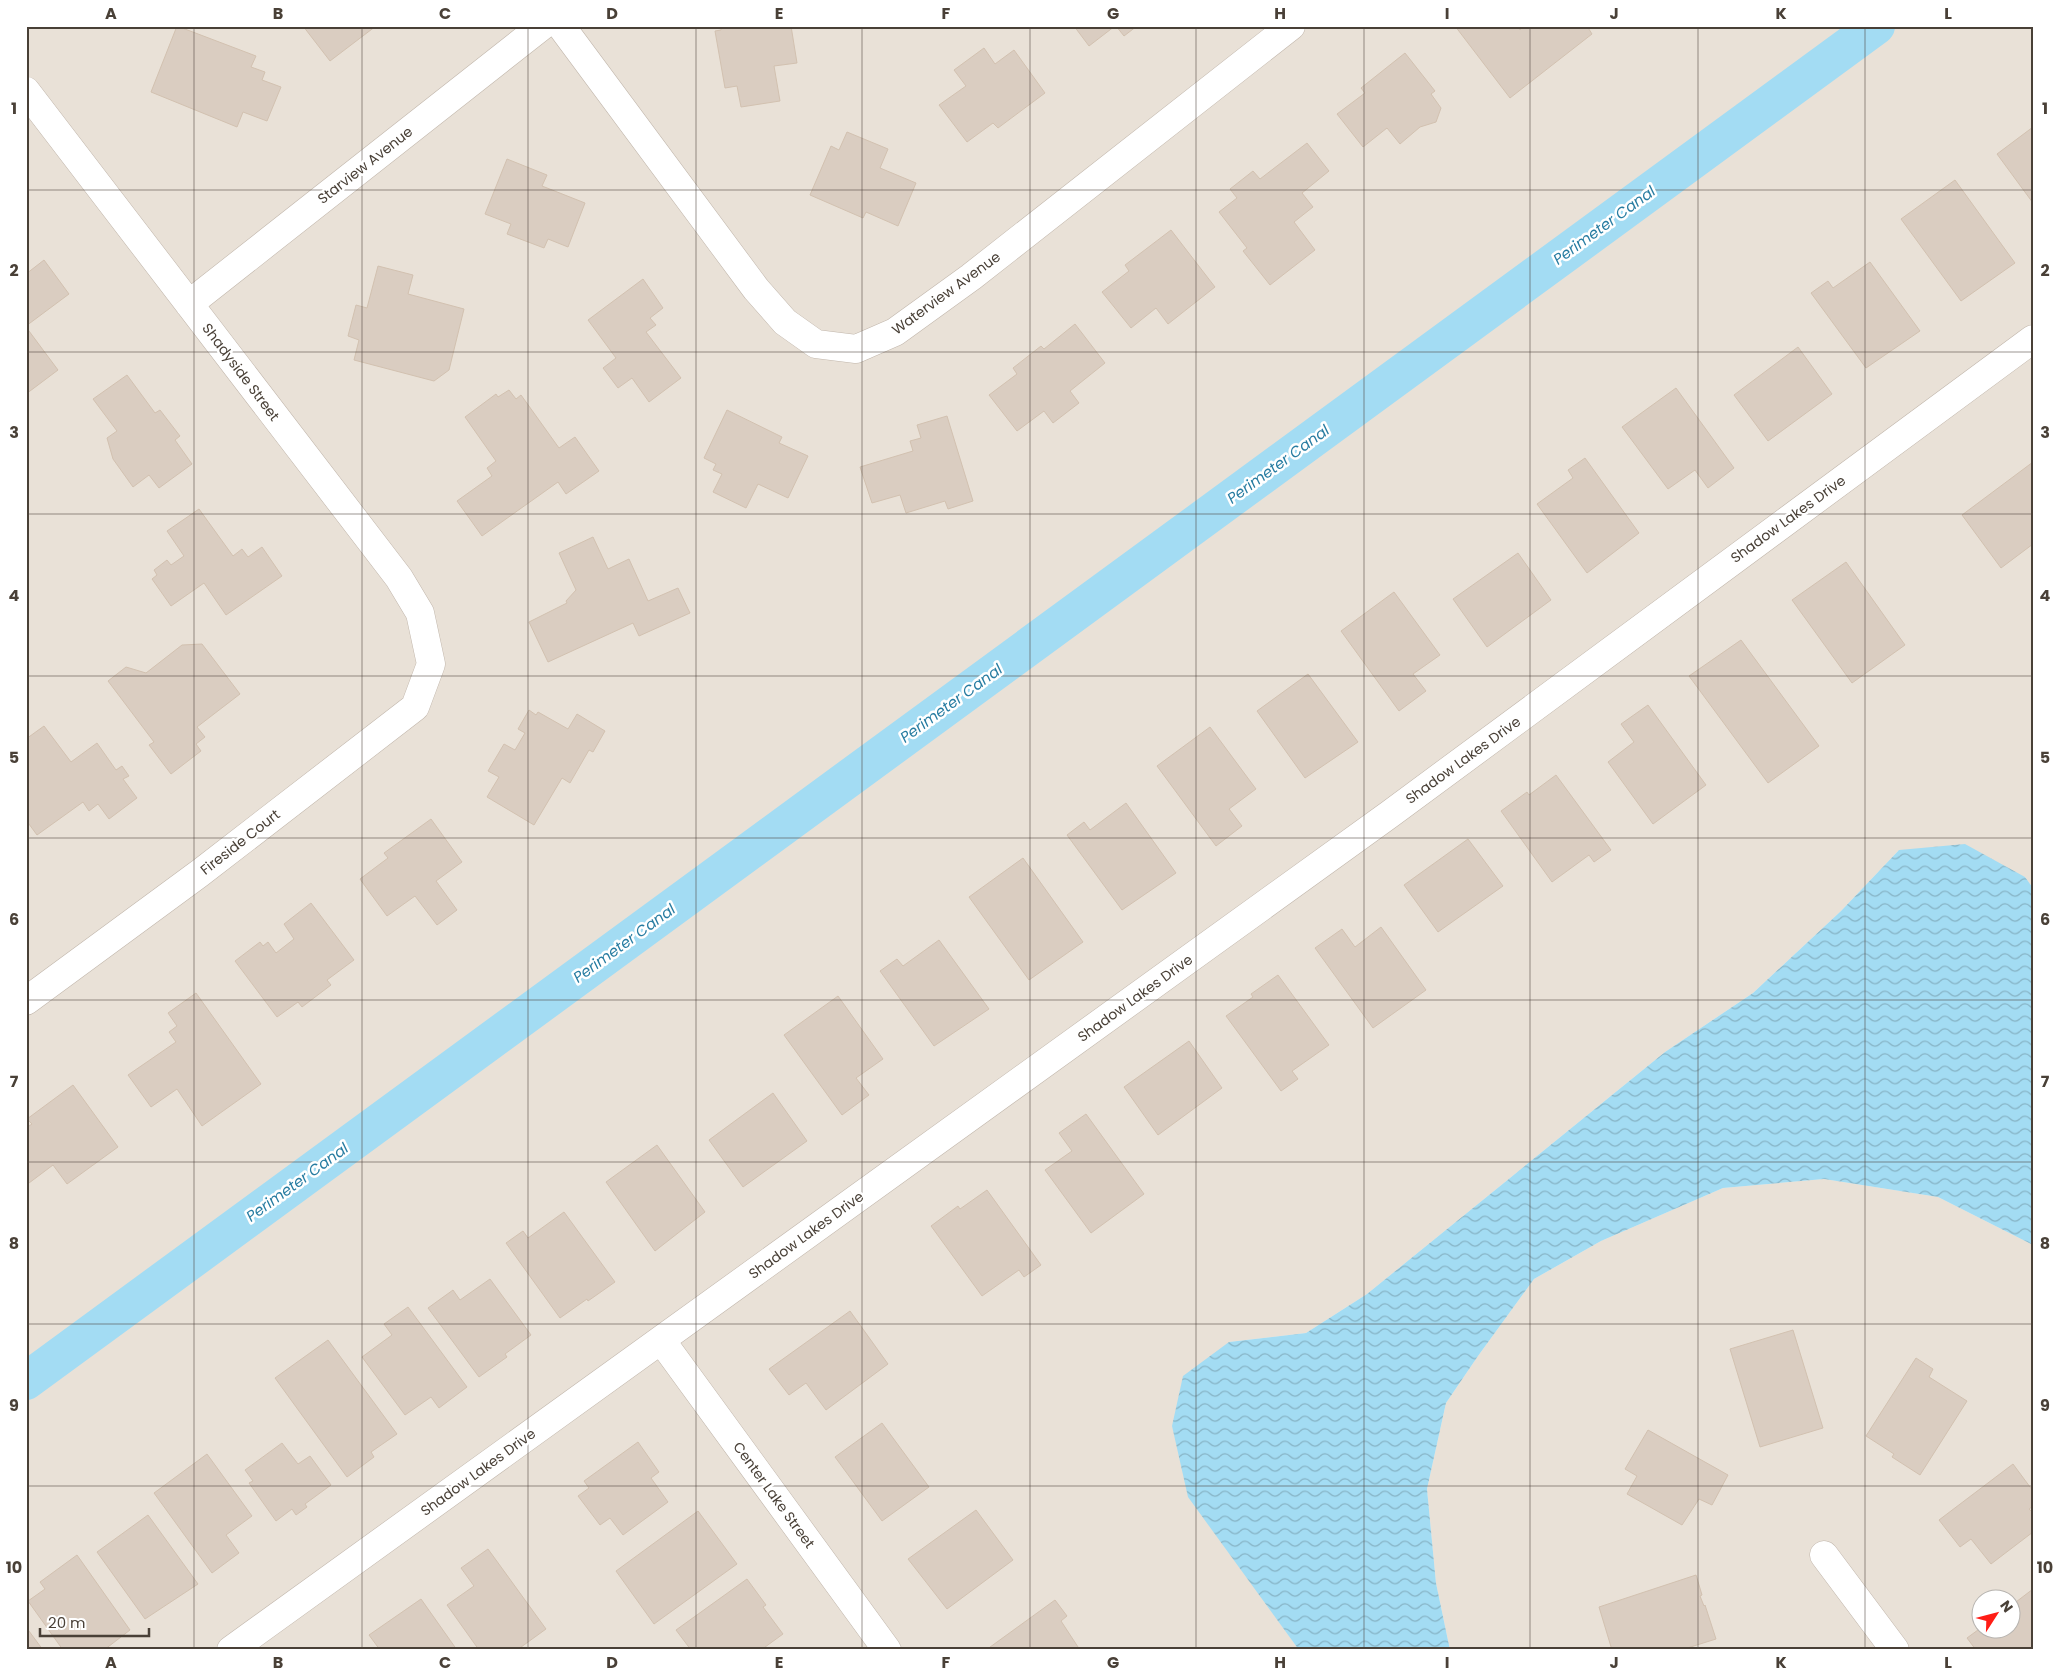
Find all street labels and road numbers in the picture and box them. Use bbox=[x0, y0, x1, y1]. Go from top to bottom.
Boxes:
street label: Starview Avenue bbox=[313, 121, 417, 209]
street label: Waterview Avenue bbox=[888, 247, 1005, 339]
street label: Shadyside Street bbox=[198, 319, 284, 425]
street label: Shadow Lakes Drive bbox=[1726, 470, 1850, 568]
street label: Shadow Lakes Drive bbox=[1401, 711, 1525, 809]
street label: Fireside Court bbox=[196, 805, 284, 879]
street label: Shadow Lakes Drive bbox=[1073, 949, 1197, 1047]
street label: Shadow Lakes Drive bbox=[744, 1186, 868, 1284]
street label: Shadow Lakes Drive bbox=[416, 1423, 540, 1521]
street label: Center Lake Street bbox=[728, 1438, 820, 1552]

